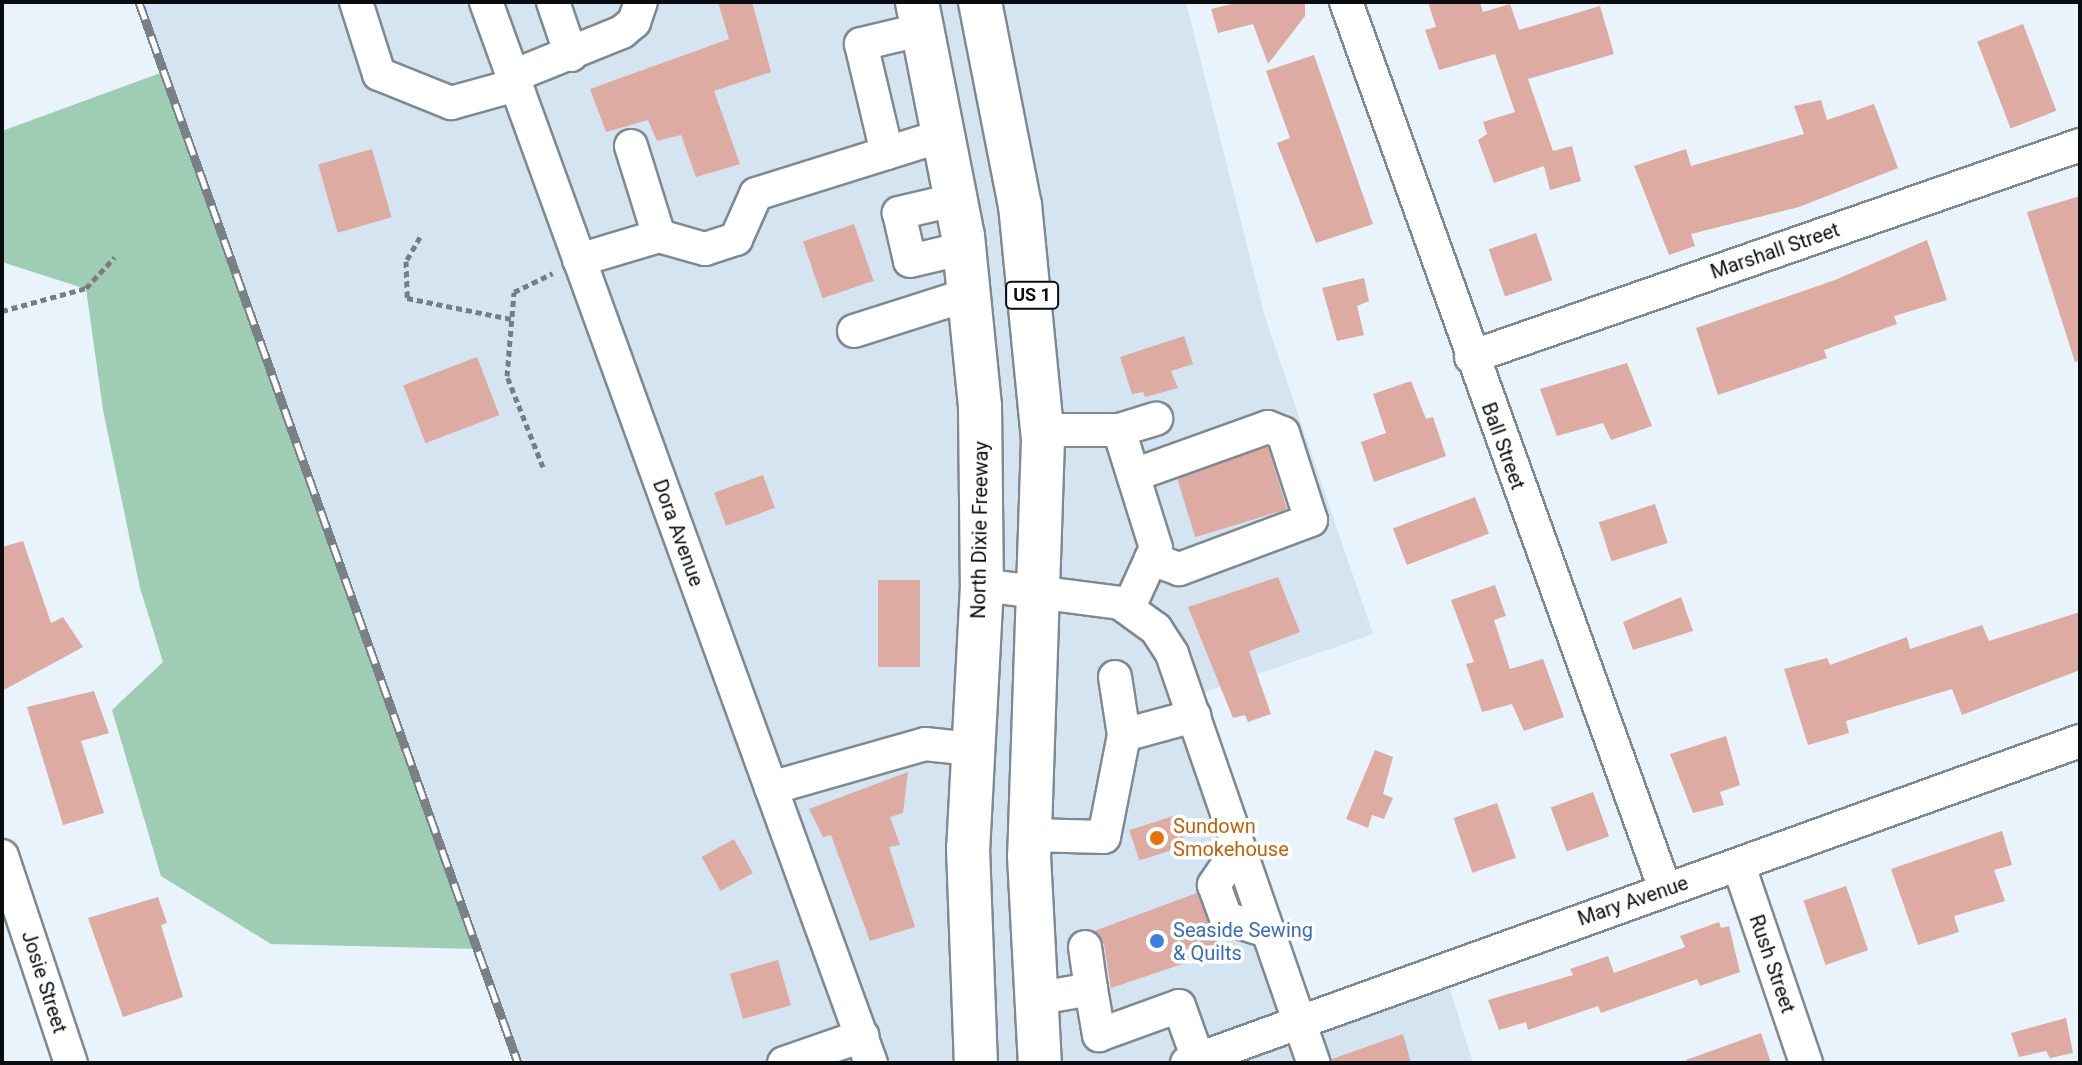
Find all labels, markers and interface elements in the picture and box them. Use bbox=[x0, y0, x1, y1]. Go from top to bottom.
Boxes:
street label: Marshall Street bbox=[1707, 218, 1843, 284]
road number: US 1 bbox=[1004, 281, 1060, 309]
street label: Ball Street bbox=[1476, 399, 1530, 493]
street label: North Dixie Freeway bbox=[966, 441, 994, 619]
street label: Dora Avenue bbox=[648, 476, 708, 590]
place label: Sundown Smokehouse bbox=[1173, 814, 1289, 861]
marker: Sundown Smokehouse bbox=[1148, 829, 1166, 847]
street label: Mary Avenue bbox=[1575, 871, 1691, 931]
street label: Rush Street bbox=[1744, 912, 1800, 1016]
place label: Seaside Sewing & Quilts bbox=[1173, 918, 1313, 965]
street label: Josie Street bbox=[16, 928, 72, 1036]
marker: Seaside Sewing & Quilts bbox=[1148, 932, 1166, 950]

